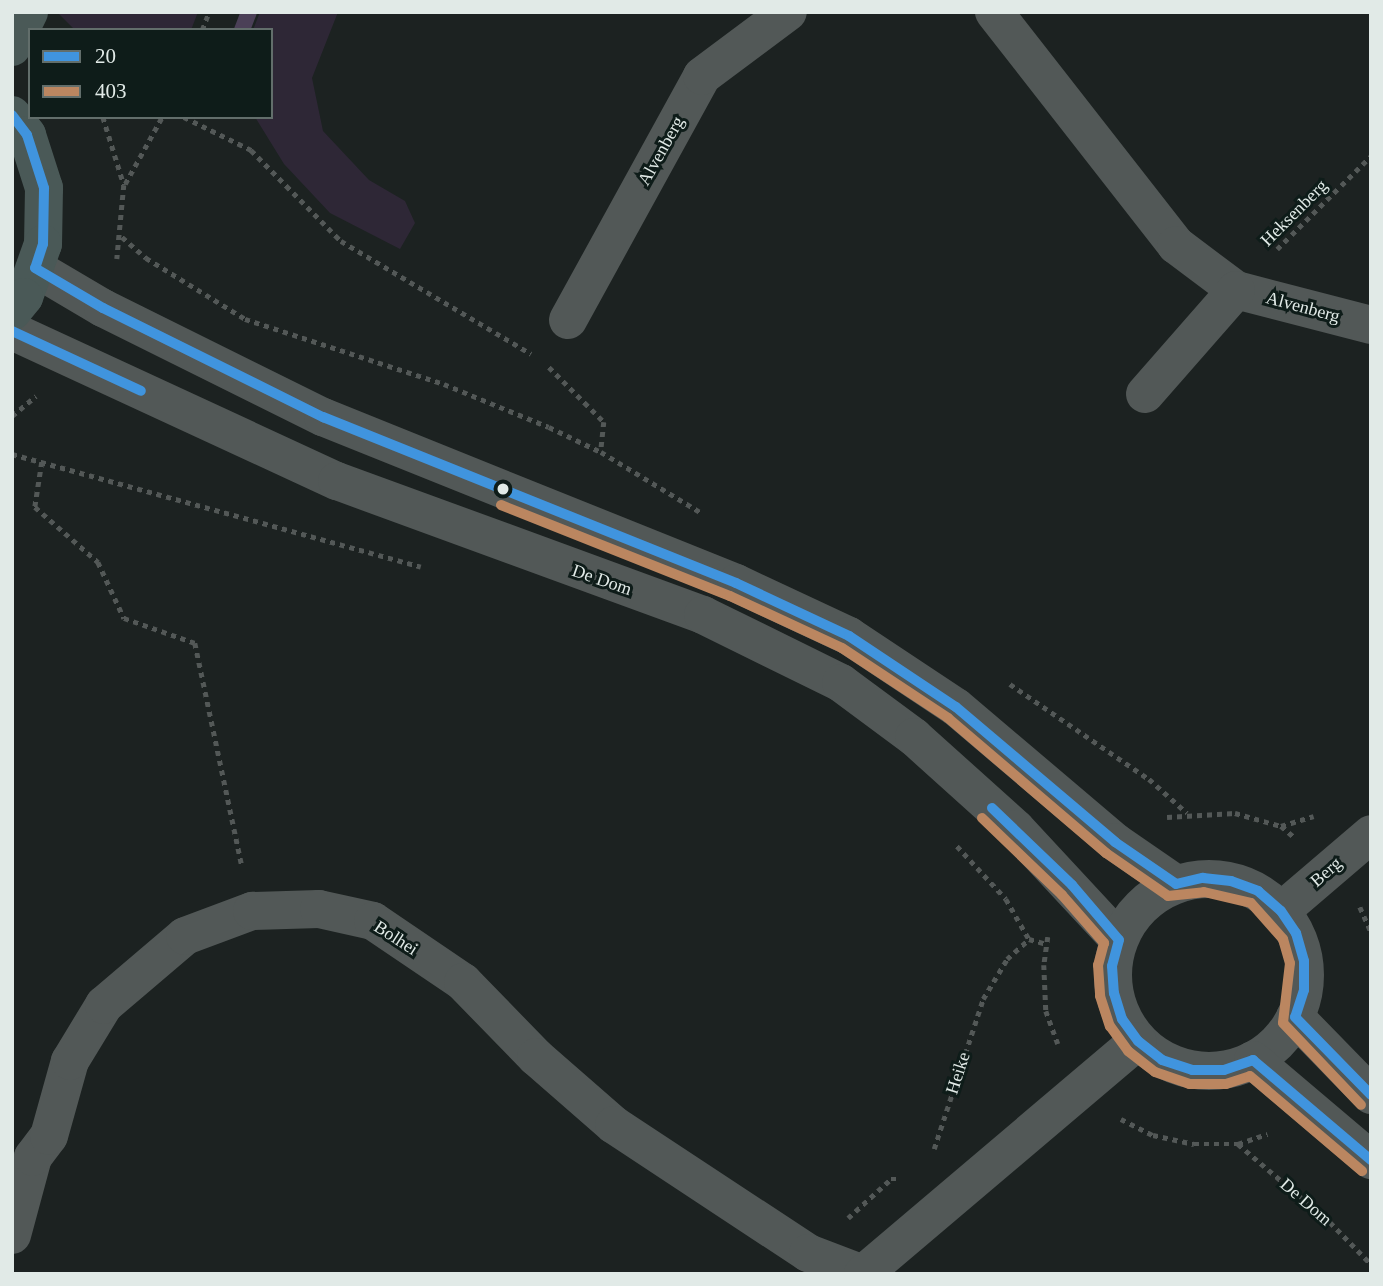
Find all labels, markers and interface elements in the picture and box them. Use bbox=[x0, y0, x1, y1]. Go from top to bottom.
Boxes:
legend bbox=[28, 28, 273, 119]
text: 20 bbox=[95, 44, 116, 68]
text: 403 bbox=[95, 79, 127, 103]
street label: Alvenberg bbox=[633, 113, 689, 189]
street label: Heksenberg bbox=[1256, 175, 1332, 251]
street label: Alvenberg bbox=[1264, 287, 1342, 327]
unlabelled marker bbox=[496, 482, 510, 496]
street label: De Dom bbox=[569, 560, 635, 600]
street label: Berg bbox=[1306, 852, 1346, 892]
street label: Bolhei bbox=[370, 916, 422, 960]
street label: Heike bbox=[941, 1049, 975, 1097]
street label: De Dom bbox=[1276, 1174, 1336, 1230]

